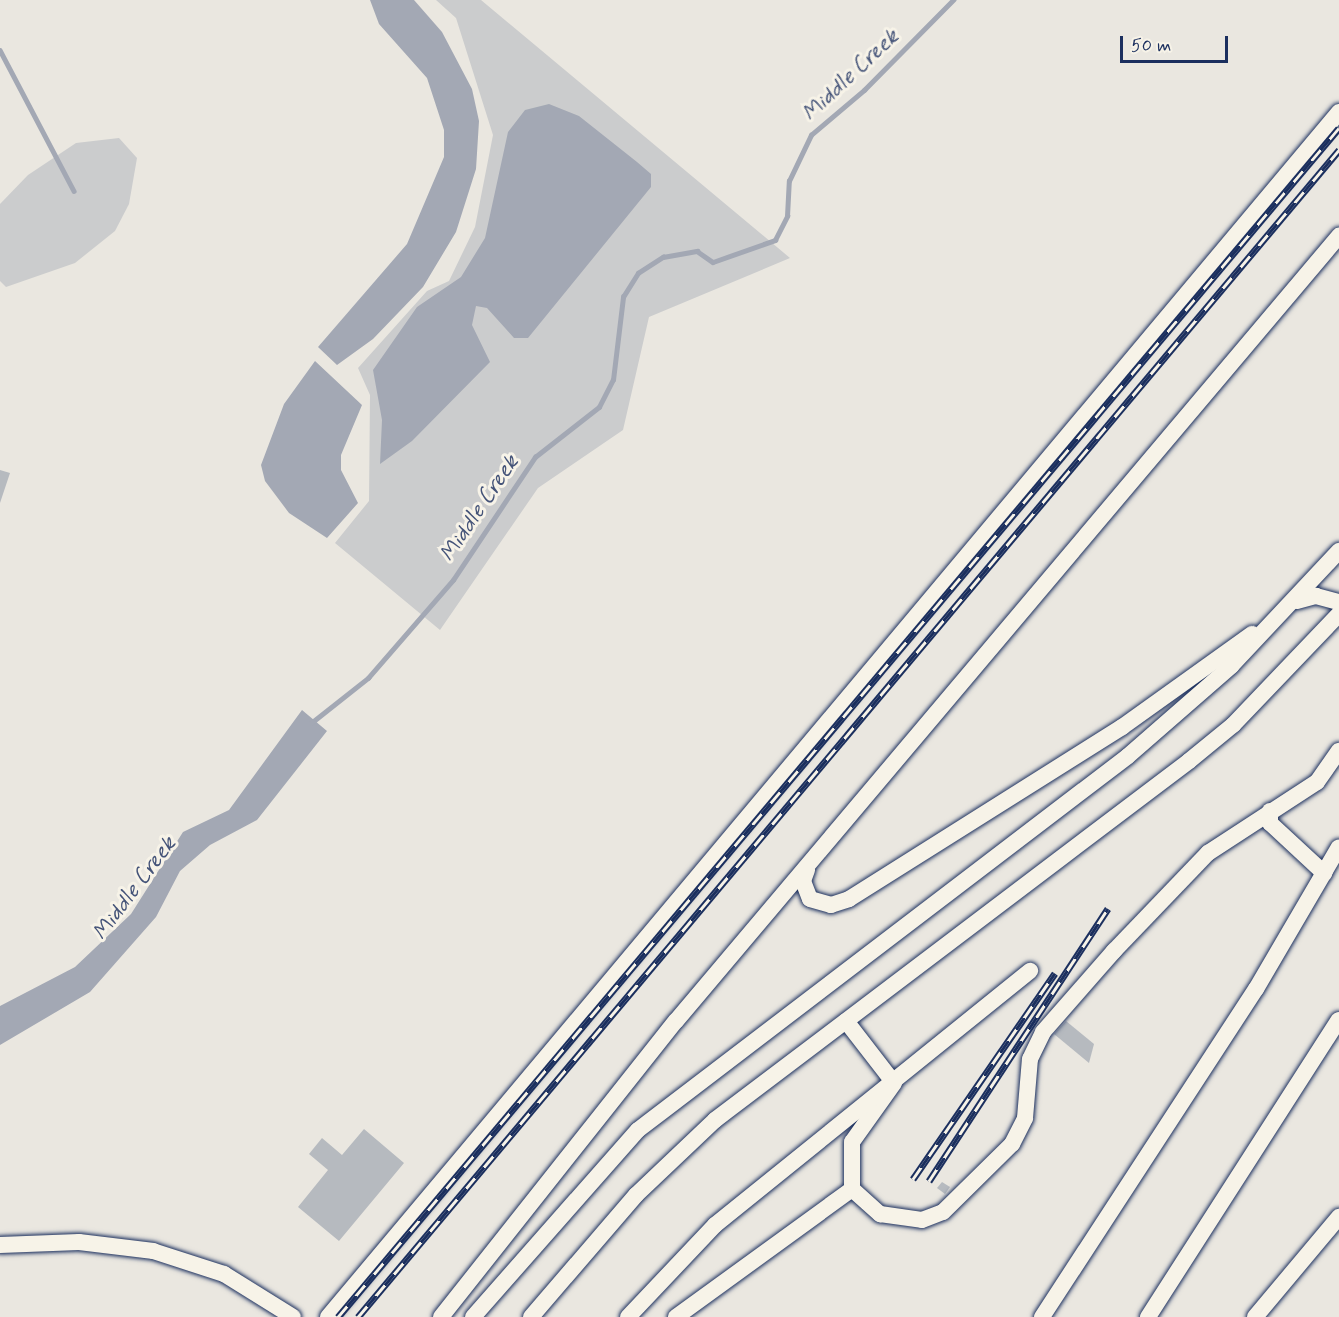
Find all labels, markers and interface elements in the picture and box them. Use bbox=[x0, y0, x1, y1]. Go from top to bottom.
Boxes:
water label: Middle Creek bbox=[797, 24, 905, 128]
scale bar bbox=[1123, 24, 1231, 62]
text: 50 m bbox=[1131, 34, 1171, 58]
water label: Middle Creek bbox=[434, 450, 526, 568]
water label: Middle Creek bbox=[87, 832, 183, 946]

